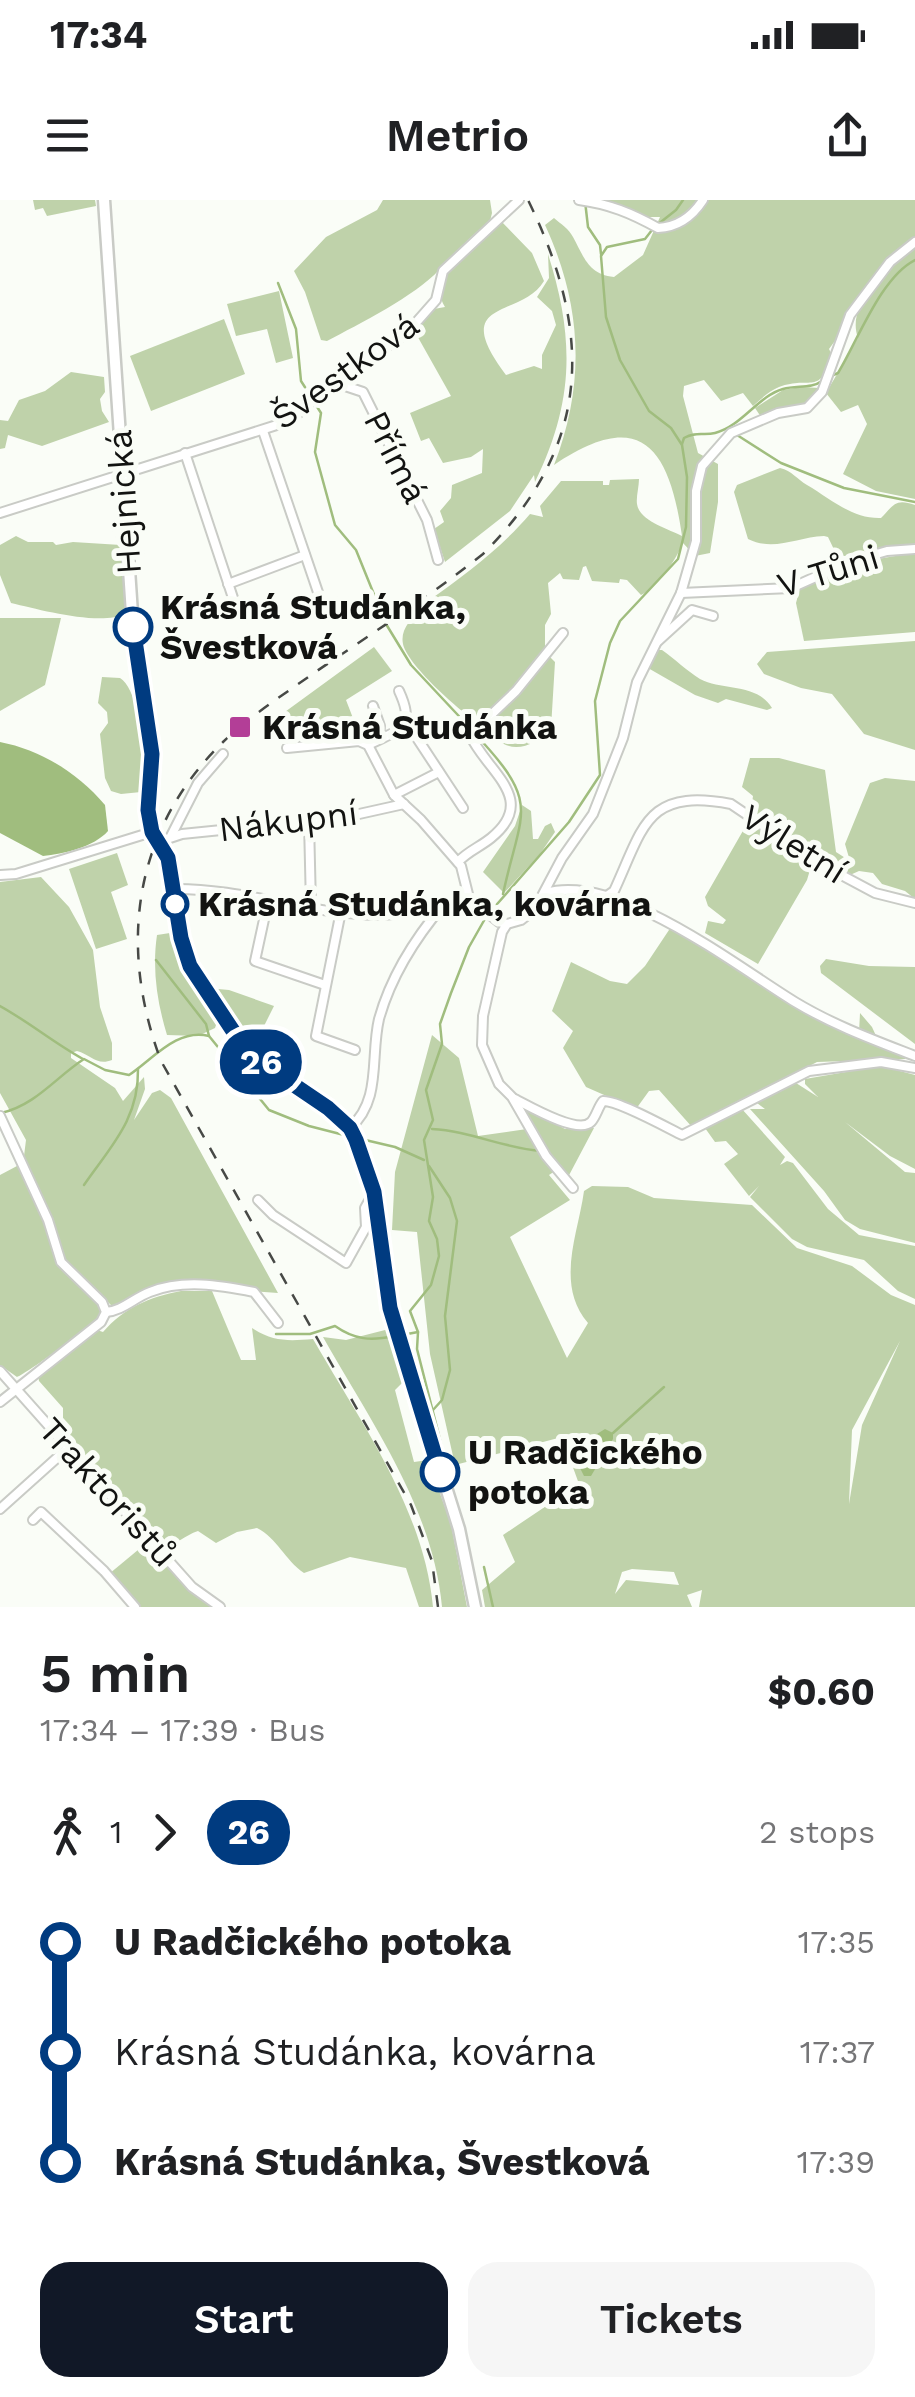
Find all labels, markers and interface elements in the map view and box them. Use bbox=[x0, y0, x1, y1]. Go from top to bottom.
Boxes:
text: 17:34 bbox=[50, 13, 147, 57]
icon: menu bbox=[40, 108, 95, 163]
icon: share bbox=[820, 108, 875, 163]
text: Metrio bbox=[386, 109, 529, 162]
street label: Švestková bbox=[263, 304, 427, 438]
street label: Přímá bbox=[355, 404, 437, 510]
street label: Hejnická bbox=[98, 428, 150, 576]
street label: V Tůni bbox=[772, 536, 884, 606]
place label: Krásná Studánka, Švestková bbox=[160, 586, 466, 668]
marker: Krásná Studánka, Švestková bbox=[114, 608, 152, 646]
place label: Krásná Studánka bbox=[262, 706, 558, 748]
marker: Krásná Studánka bbox=[227, 714, 253, 740]
street label: Nákupní bbox=[216, 792, 360, 850]
street label: Výletní bbox=[733, 795, 855, 893]
place label: Krásná Studánka, kovárna bbox=[198, 883, 653, 925]
marker: Krásná Studánka, kovárna bbox=[162, 891, 188, 917]
line badge: 26 bbox=[216, 1030, 306, 1094]
text: 26 bbox=[240, 1041, 282, 1083]
street label: Traktoristů bbox=[30, 1409, 186, 1575]
place label: U Radčického potoka bbox=[468, 1431, 703, 1513]
marker: U Radčického potoka bbox=[421, 1453, 459, 1491]
text: 5 min bbox=[40, 1641, 190, 1705]
text: $0.60 bbox=[768, 1670, 875, 1714]
text: 17:34 – 17:39 · Bus bbox=[40, 1711, 325, 1749]
icon: walk bbox=[40, 1805, 95, 1860]
icon: forward bbox=[137, 1805, 192, 1860]
text: 26 bbox=[227, 1811, 270, 1853]
text: 1 bbox=[110, 1813, 122, 1851]
text: 2 stops bbox=[759, 1813, 875, 1851]
text: U Radčického potoka bbox=[114, 1920, 511, 1964]
text: 17:35 bbox=[798, 1923, 875, 1961]
text: Krásná Studánka, kovárna bbox=[114, 2030, 596, 2074]
text: 17:37 bbox=[800, 2033, 875, 2071]
text: Krásná Studánka, Švestková bbox=[114, 2140, 650, 2184]
text: 17:39 bbox=[797, 2143, 875, 2181]
button: Start bbox=[40, 2262, 448, 2377]
button: Tickets bbox=[468, 2262, 875, 2377]

